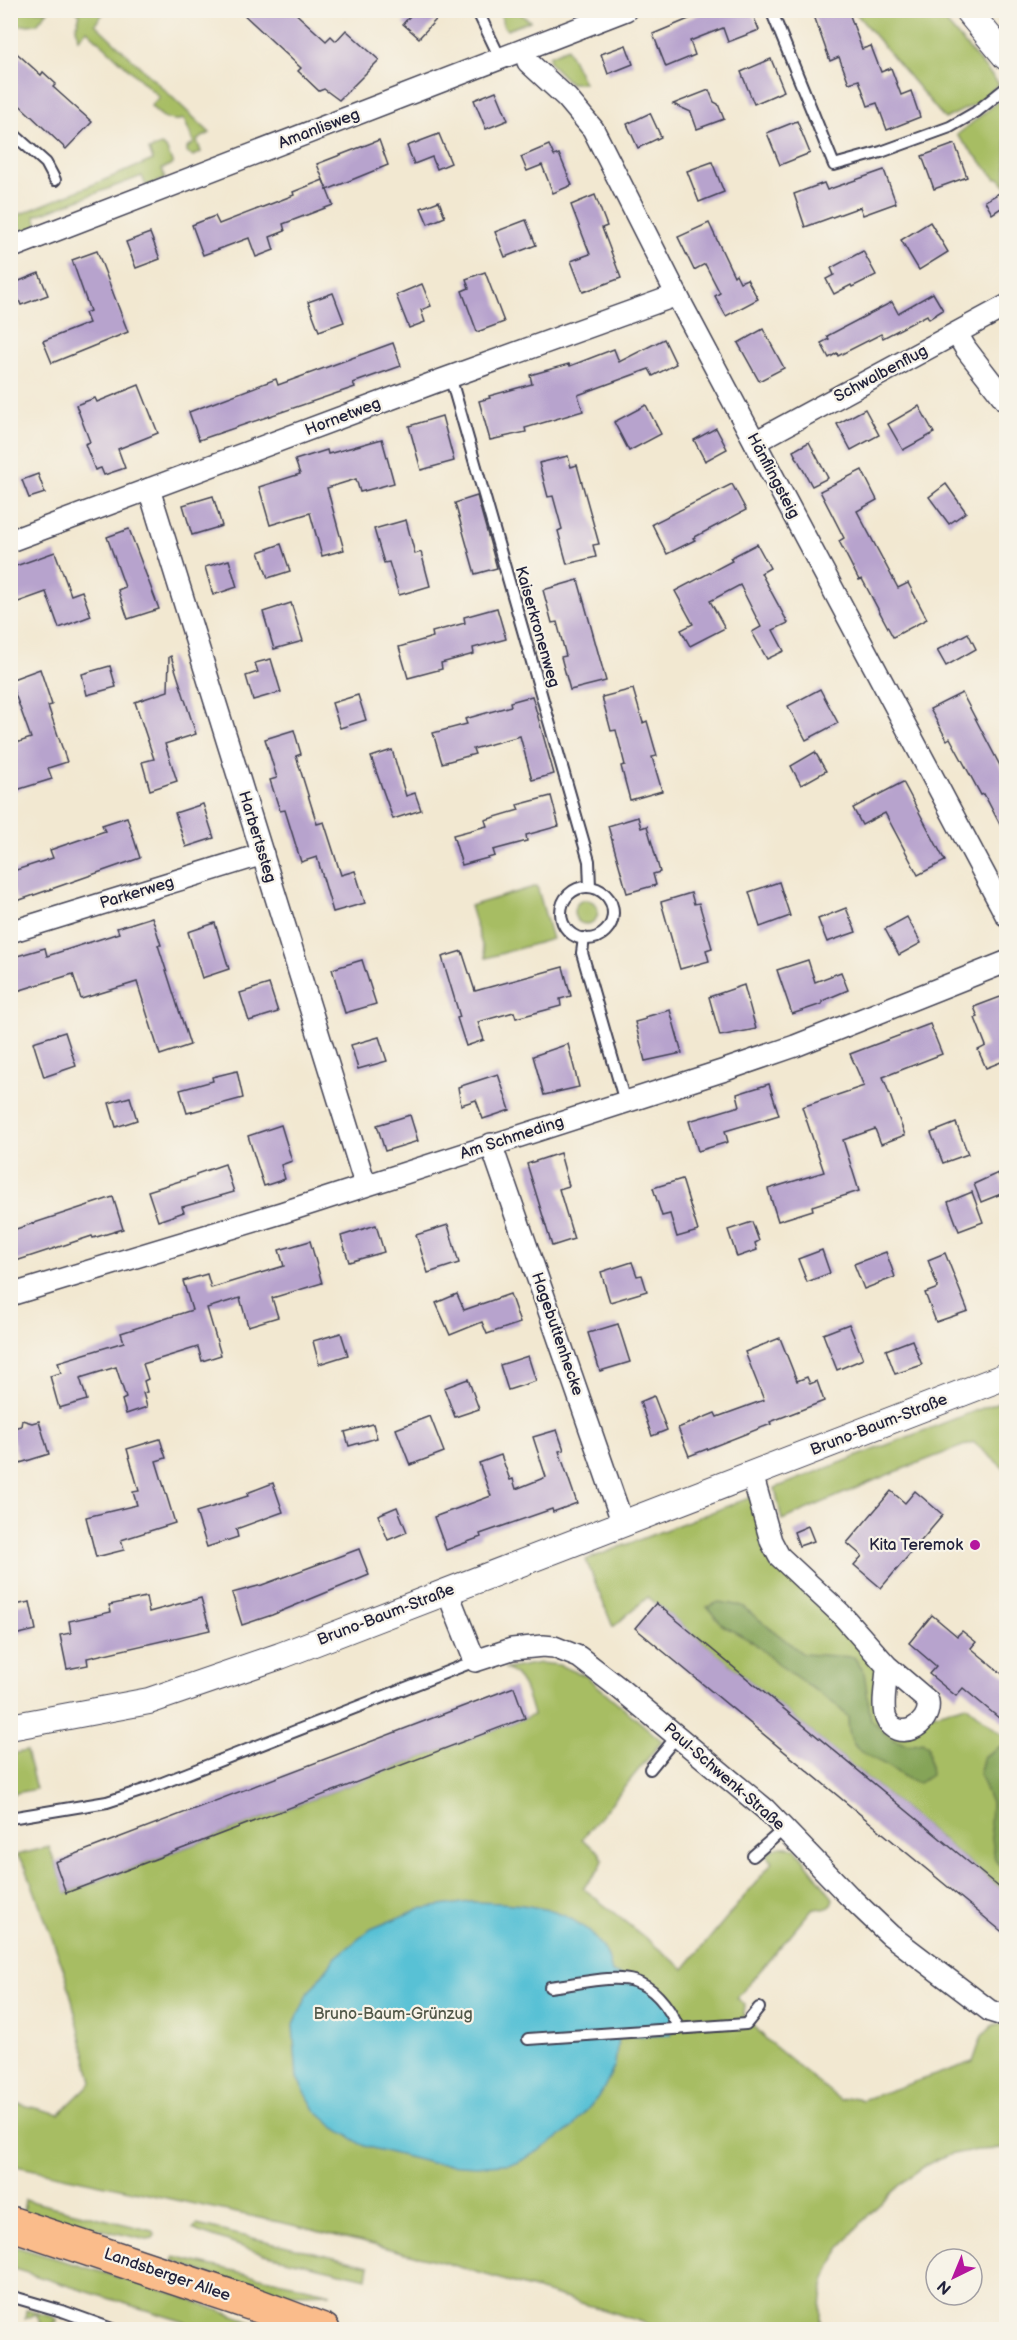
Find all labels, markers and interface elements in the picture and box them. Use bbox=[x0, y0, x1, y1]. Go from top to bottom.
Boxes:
street label: Amanlisweg bbox=[276, 105, 362, 153]
street label: Schwalbenflug bbox=[831, 341, 931, 407]
street label: Hornetweg bbox=[303, 394, 383, 440]
street label: Hänflingsteig bbox=[743, 430, 803, 522]
street label: Kaiserkronenweg bbox=[511, 564, 563, 690]
street label: Harbertssteg bbox=[234, 789, 280, 885]
street label: Parkerweg bbox=[98, 873, 176, 913]
street label: Am Schmeding bbox=[458, 1112, 566, 1164]
street label: Hagebuttenhecke bbox=[527, 1270, 587, 1399]
street label: Bruno-Baum-Straße bbox=[808, 1390, 951, 1460]
place label: Kita Teremok bbox=[869, 1536, 963, 1555]
marker: Kita Teremok bbox=[968, 1538, 982, 1552]
street label: Bruno-Baum-Straße bbox=[315, 1580, 458, 1650]
street label: Paul-Schwenk-Straße bbox=[660, 1719, 789, 1835]
park label: Bruno-Baum-Grünzug bbox=[313, 2005, 473, 2024]
street label: Landsberger Allee bbox=[101, 2244, 233, 2306]
north arrow bbox=[924, 2247, 984, 2307]
text: N bbox=[934, 2276, 956, 2298]

